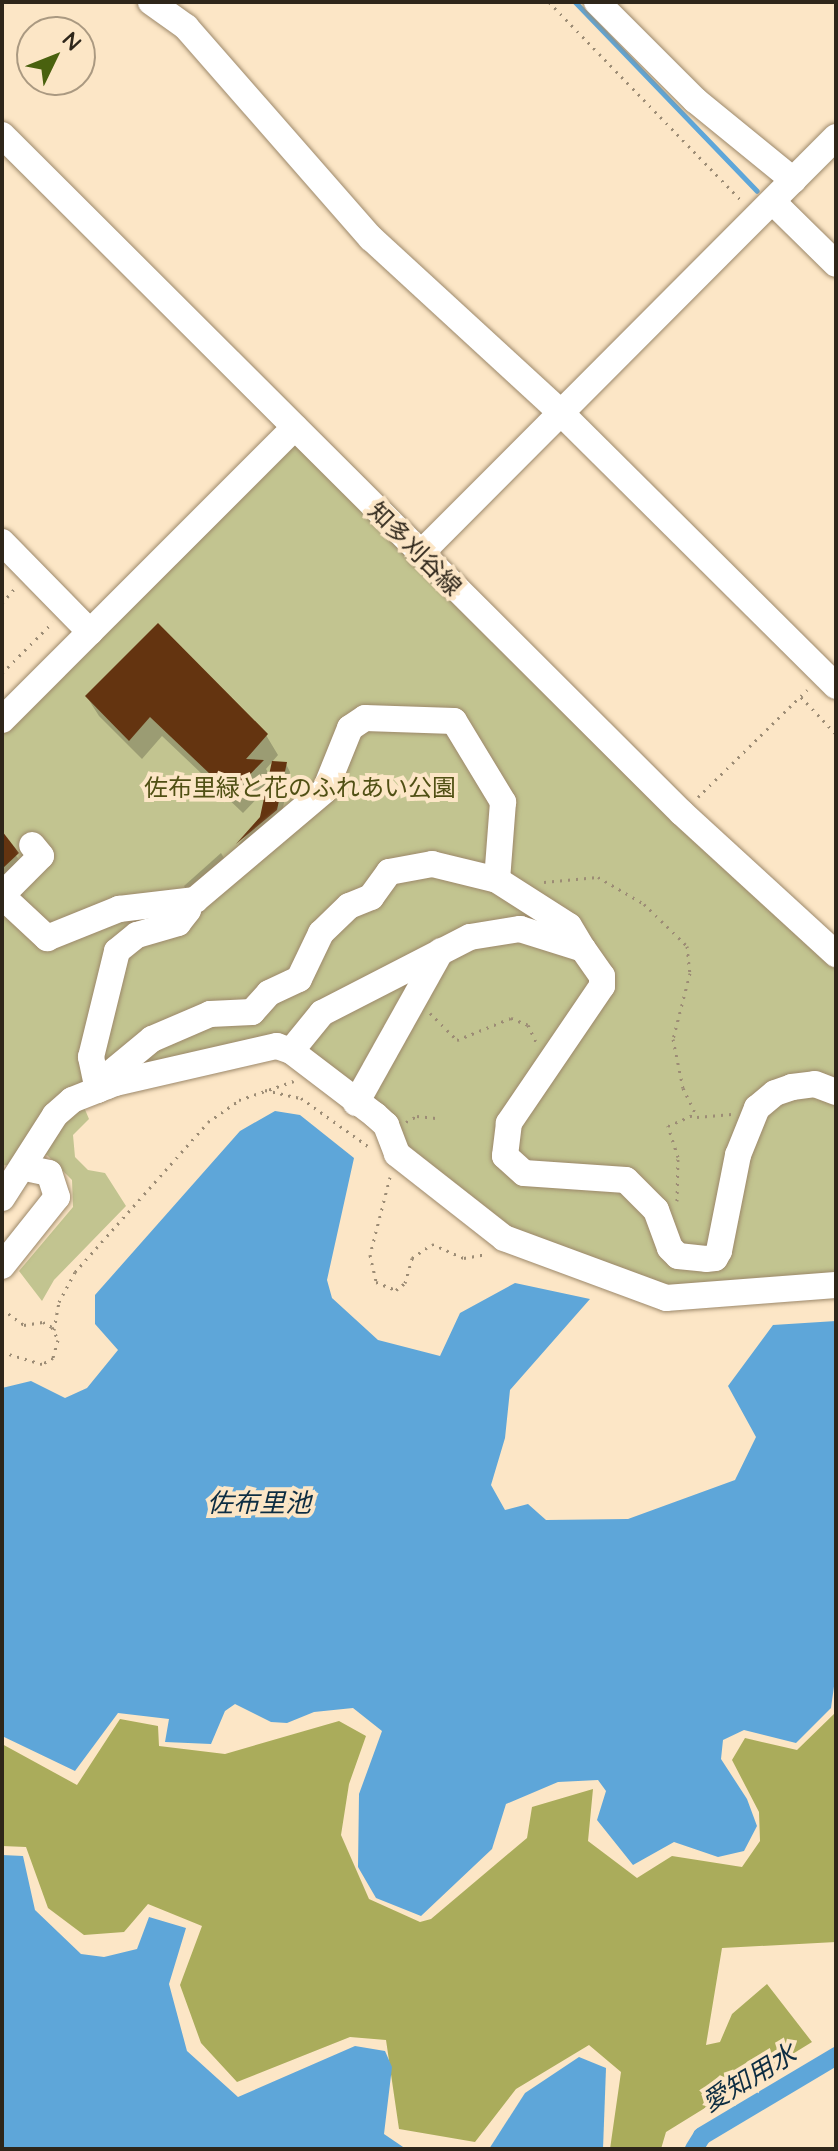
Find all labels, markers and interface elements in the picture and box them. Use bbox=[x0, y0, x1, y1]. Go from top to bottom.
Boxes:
north arrow bbox=[16, 16, 96, 96]
text: N bbox=[56, 26, 88, 56]
street label: 知多刈谷線 bbox=[362, 496, 468, 602]
park label: 佐布里緑と花のふれあい公園 bbox=[144, 774, 456, 802]
water label: 佐布里池 bbox=[207, 1487, 311, 1519]
water label: 愛知用水 bbox=[696, 2038, 802, 2118]

